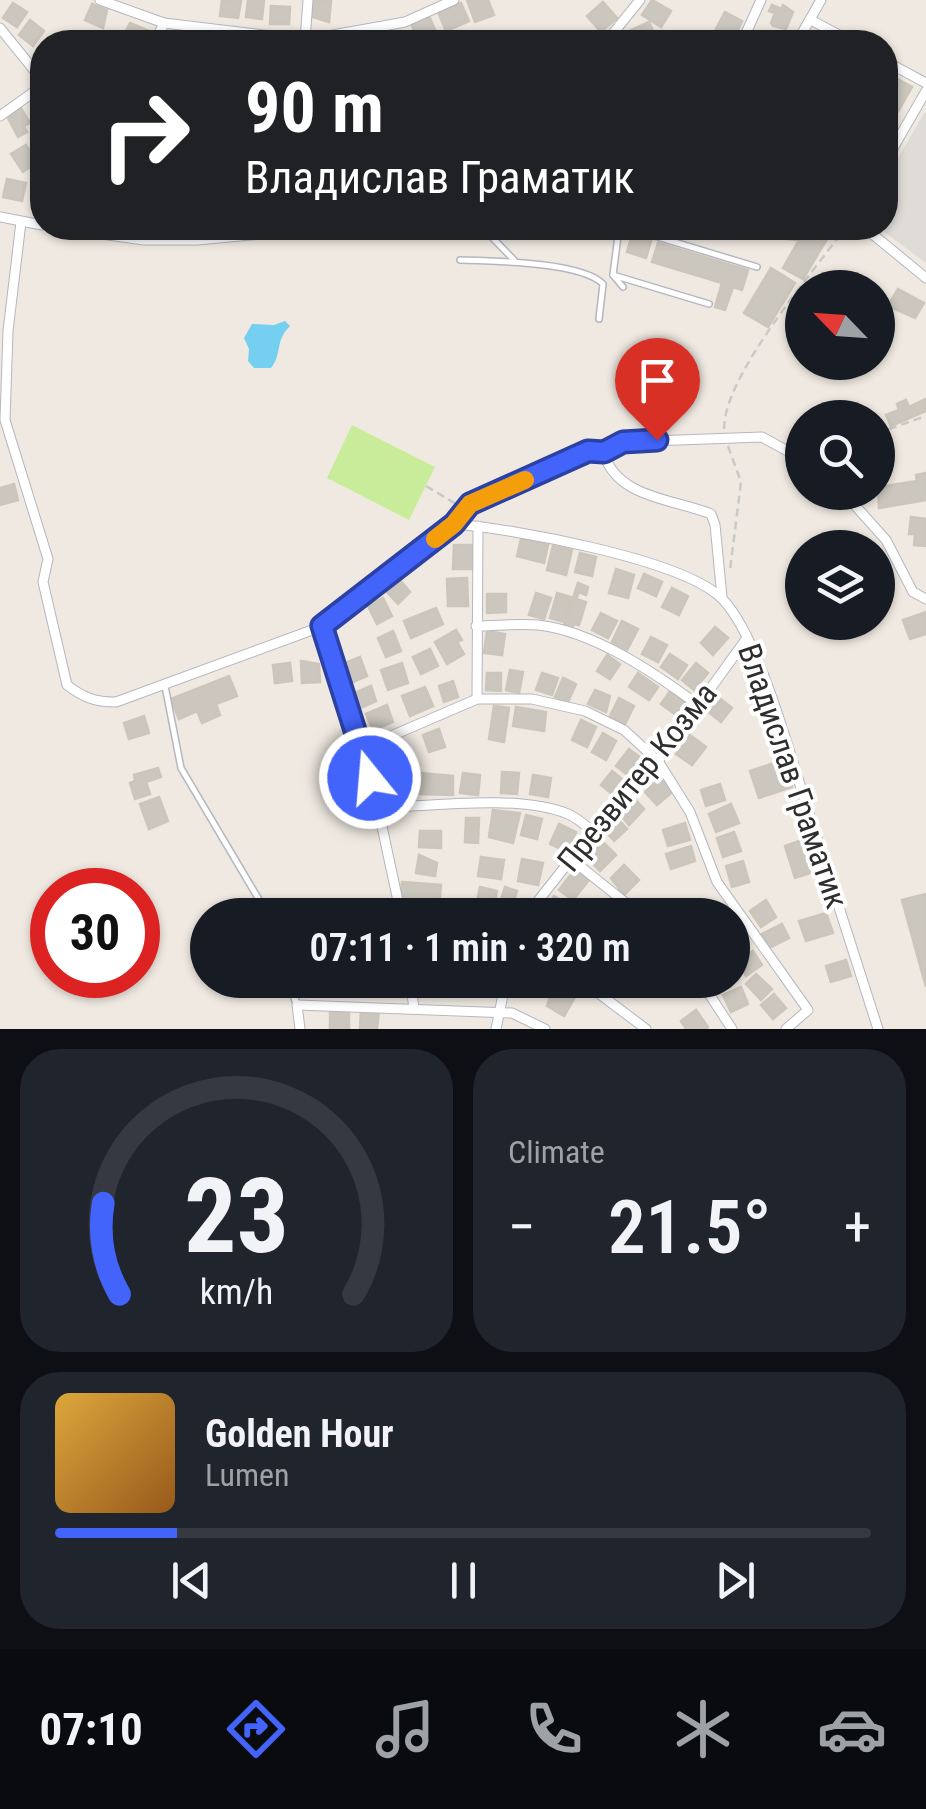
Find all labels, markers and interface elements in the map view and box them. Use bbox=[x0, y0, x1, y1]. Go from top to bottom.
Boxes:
text: 90 m bbox=[245, 67, 384, 149]
icon: right bbox=[80, 70, 210, 200]
text: Владислав Граматик bbox=[245, 151, 635, 204]
north arrow bbox=[785, 270, 895, 380]
map controls bbox=[785, 270, 895, 640]
pin bbox=[615, 338, 700, 441]
icon: arrive bbox=[630, 353, 685, 408]
button: search bbox=[785, 400, 895, 510]
button: layers bbox=[785, 530, 895, 640]
street label: Владислав Граматик bbox=[730, 639, 856, 913]
street label: Презвитер Козма bbox=[549, 675, 725, 879]
position arrow bbox=[318, 726, 422, 830]
speed limit sign: 30 bbox=[30, 868, 160, 998]
text: 07:11 · 1 min · 320 m bbox=[310, 926, 630, 970]
text: Climate bbox=[508, 1133, 605, 1171]
text: 23 bbox=[184, 1156, 289, 1277]
text: 21.5° bbox=[608, 1183, 771, 1271]
text: − bbox=[508, 1195, 536, 1259]
text: + bbox=[844, 1195, 871, 1259]
text: km/h bbox=[200, 1271, 273, 1313]
text: Golden Hour bbox=[205, 1412, 394, 1456]
text: Lumen bbox=[205, 1456, 290, 1494]
icon: previous bbox=[164, 1553, 219, 1608]
icon: pause bbox=[436, 1553, 491, 1608]
icon: next bbox=[708, 1553, 763, 1608]
icon: directions bbox=[221, 1694, 291, 1764]
icon: music bbox=[370, 1694, 440, 1764]
icon: phone bbox=[519, 1694, 589, 1764]
icon: climate bbox=[668, 1694, 738, 1764]
icon: car bbox=[817, 1694, 887, 1764]
text: 07:10 bbox=[39, 1703, 143, 1756]

